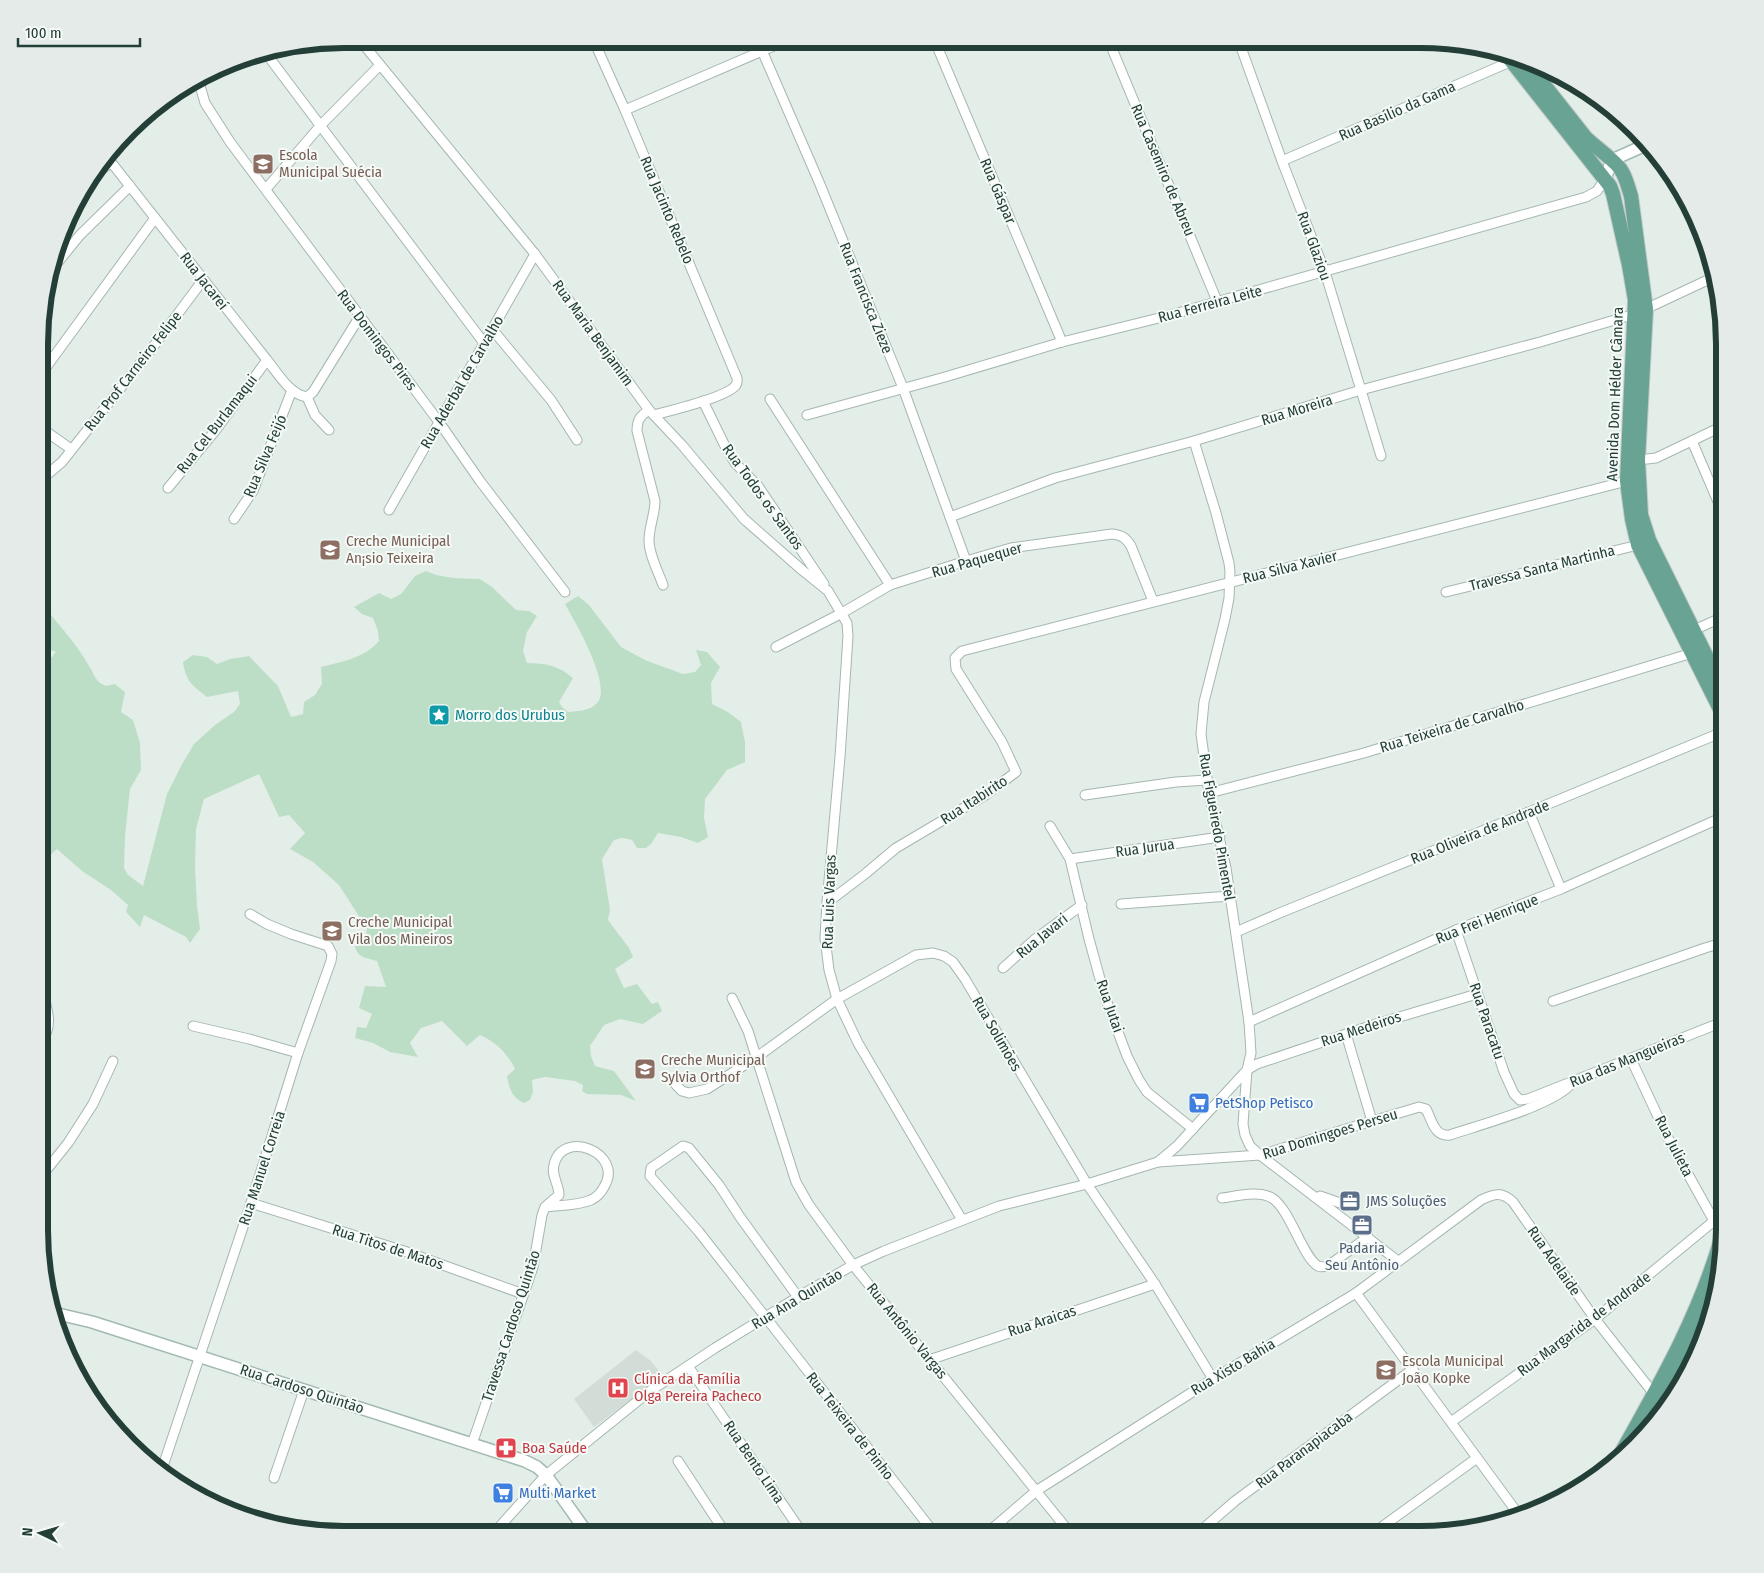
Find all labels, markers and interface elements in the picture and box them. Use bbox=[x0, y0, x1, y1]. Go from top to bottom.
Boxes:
scale bar bbox=[18, 15, 140, 47]
text: 100 m bbox=[25, 24, 62, 42]
street label: Rua Basílio da Gama bbox=[1336, 77, 1458, 145]
street label: Rua Casemiro de Abreu bbox=[1127, 101, 1199, 239]
place label: Escola Municipal Suécia bbox=[279, 146, 382, 181]
school or university icon: Escola Municipal Suécia bbox=[251, 152, 275, 176]
street label: Rua Jacinto Rebelo bbox=[636, 154, 698, 267]
street label: Rua Gáspar bbox=[976, 155, 1020, 227]
street label: Rua Glaziou bbox=[1293, 209, 1335, 283]
street label: Rua Francisca Zieze bbox=[836, 240, 896, 356]
street label: Rua Jacareí bbox=[176, 249, 232, 313]
street label: Rua Maria Benjamim bbox=[549, 277, 637, 389]
street label: Rua Ferreira Leite bbox=[1156, 281, 1264, 327]
street label: Rua Domingos Pires bbox=[333, 286, 421, 394]
street label: Avenida Dom Hélder Câmara bbox=[1603, 306, 1627, 482]
street label: Rua Prof Carneiro Felipe bbox=[81, 307, 185, 435]
street label: Rua Aderbal de Carvalho bbox=[417, 312, 507, 452]
street label: Rua Cel Burlamaqui bbox=[173, 371, 261, 477]
street label: Rua Moreira bbox=[1259, 391, 1335, 429]
street label: Rua Silva Feijó bbox=[239, 412, 291, 500]
street label: Rua Todos os Santos bbox=[719, 441, 807, 553]
place label: Creche Municipal An¡sio Teixeira bbox=[346, 532, 450, 567]
school or university icon: Creche Municipal An¡sio Teixeira bbox=[318, 538, 342, 562]
street label: Rua Paquequer bbox=[930, 538, 1025, 581]
street label: Travessa Santa Martinha bbox=[1467, 541, 1617, 595]
street label: Rua Silva Xavier bbox=[1241, 546, 1340, 587]
street label: Rua Teixeira de Carvalho bbox=[1378, 695, 1526, 757]
place icon: Morro dos Urubus bbox=[427, 703, 451, 727]
place label: Morro dos Urubus bbox=[455, 706, 565, 724]
street label: Rua Figueiredo Pimentel bbox=[1195, 752, 1239, 902]
street label: Rua Itabirito bbox=[937, 772, 1011, 828]
street label: Rua Oliveira de Andrade bbox=[1408, 796, 1552, 868]
street label: Rua Jurua bbox=[1114, 835, 1176, 861]
street label: Rua Luis Vargas bbox=[818, 854, 840, 950]
street label: Rua Frei Henrique bbox=[1433, 890, 1541, 948]
street label: Rua Javari bbox=[1013, 910, 1071, 962]
place label: Creche Municipal Vila dos Mineiros bbox=[348, 913, 453, 948]
school or university icon: Creche Municipal Vila dos Mineiros bbox=[320, 919, 344, 943]
street label: Rua Jutai bbox=[1093, 977, 1127, 1035]
street label: Rua Paracatu bbox=[1465, 980, 1509, 1062]
street label: Rua Solimões bbox=[968, 993, 1026, 1075]
street label: Rua Medeiros bbox=[1319, 1008, 1403, 1050]
street label: Rua das Mangueiras bbox=[1567, 1029, 1687, 1091]
place label: Creche Municipal Sylvia Orthof bbox=[661, 1051, 765, 1086]
school or university icon: Creche Municipal Sylvia Orthof bbox=[633, 1057, 657, 1081]
supermarket icon: PetShop Petisco bbox=[1187, 1091, 1211, 1115]
place label: PetShop Petisco bbox=[1215, 1094, 1313, 1112]
street label: Rua Domingoes Perseu bbox=[1260, 1105, 1400, 1163]
street label: Rua Manuel Correia bbox=[235, 1108, 289, 1228]
street label: Rua Julieta bbox=[1651, 1112, 1697, 1180]
office icon: JMS Soluções bbox=[1338, 1189, 1362, 1213]
place label: JMS Soluções bbox=[1366, 1192, 1446, 1210]
office icon: Padaria Seu Antônio bbox=[1350, 1213, 1374, 1237]
street label: Rua Titos de Matos bbox=[330, 1221, 446, 1273]
street label: Rua Adelaide bbox=[1523, 1223, 1585, 1299]
place label: Padaria Seu Antônio bbox=[1325, 1239, 1399, 1274]
street label: Travessa Cardoso Quintão bbox=[478, 1248, 544, 1404]
street label: Rua Ana Quintão bbox=[748, 1265, 846, 1333]
street label: Rua Margarida de Andrade bbox=[1514, 1268, 1654, 1380]
street label: Rua Antônio Vargas bbox=[863, 1279, 951, 1383]
street label: Rua Araicas bbox=[1006, 1302, 1078, 1340]
street label: Rua Xisto Bahia bbox=[1188, 1335, 1278, 1399]
place label: Escola Municipal João Kopke bbox=[1402, 1352, 1504, 1387]
school or university icon: Escola Municipal João Kopke bbox=[1374, 1358, 1398, 1382]
street label: Rua Cardoso Quintão bbox=[238, 1360, 366, 1418]
street label: Rua Teixeira de Pinho bbox=[802, 1369, 898, 1484]
place label: Clínica da Família Olga Pereira Pacheco bbox=[634, 1370, 762, 1405]
hospital icon: Clínica da Família Olga Pereira Pacheco bbox=[606, 1376, 630, 1400]
street label: Rua Paranapiacaba bbox=[1252, 1408, 1356, 1492]
street label: Rua Bento Lima bbox=[720, 1417, 788, 1507]
pharmacy icon: Boa Saúde bbox=[494, 1436, 518, 1460]
place label: Boa Saúde bbox=[522, 1439, 587, 1457]
supermarket icon: Multi Market bbox=[491, 1481, 515, 1505]
place label: Multi Market bbox=[519, 1484, 596, 1502]
north arrow bbox=[15, 1508, 65, 1558]
text: N bbox=[19, 1527, 36, 1537]

